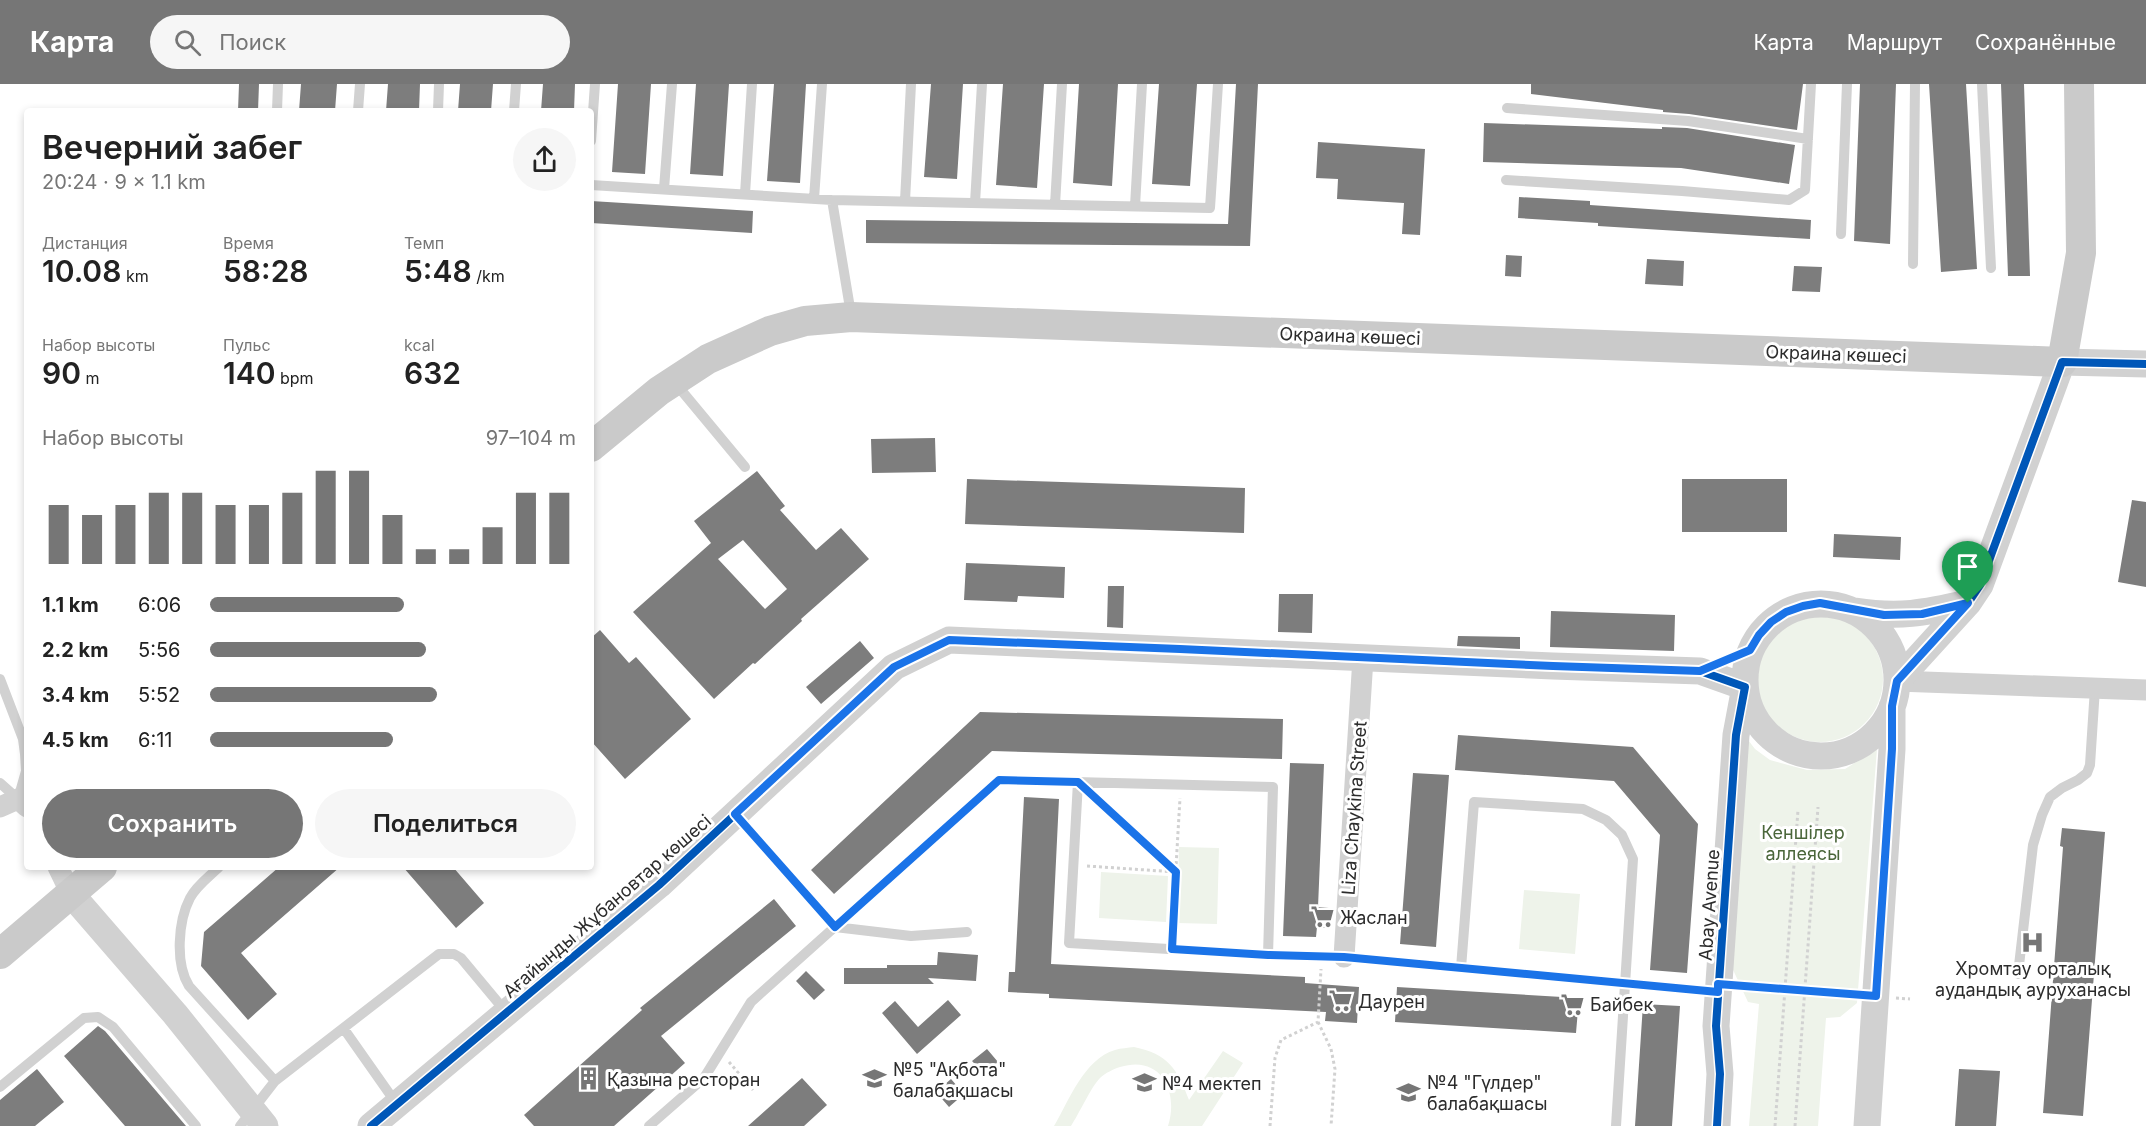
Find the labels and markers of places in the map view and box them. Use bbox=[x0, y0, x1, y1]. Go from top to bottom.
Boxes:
pin bbox=[1942, 541, 1993, 603]
supermarket icon: Жаслан bbox=[1309, 904, 1335, 930]
place label: Жаслан bbox=[1340, 907, 1408, 928]
hospital icon: Хромтау орталық аудандық ауруханасы bbox=[2020, 929, 2046, 955]
place label: Хромтау орталық аудандық ауруханасы bbox=[1935, 958, 2131, 1000]
supermarket icon: Даурен bbox=[1327, 988, 1353, 1014]
place label: Даурен bbox=[1358, 991, 1425, 1012]
supermarket icon: Байбек bbox=[1559, 991, 1585, 1017]
place label: Байбек bbox=[1590, 994, 1654, 1015]
place label: №5 "Ақбота" балабақшасы bbox=[893, 1059, 1014, 1101]
building icon: Қазына ресторан bbox=[576, 1066, 602, 1092]
school or university icon: №5 "Ақбота" балабақшасы bbox=[862, 1066, 888, 1092]
place label: Қазына ресторан bbox=[607, 1069, 760, 1090]
school or university icon: №4 мектеп bbox=[1131, 1070, 1157, 1096]
place label: №4 "Гүлдер" балабақшасы bbox=[1427, 1072, 1548, 1114]
place label: №4 мектеп bbox=[1162, 1073, 1262, 1094]
school or university icon: №4 "Гүлдер" балабақшасы bbox=[1396, 1079, 1422, 1105]

